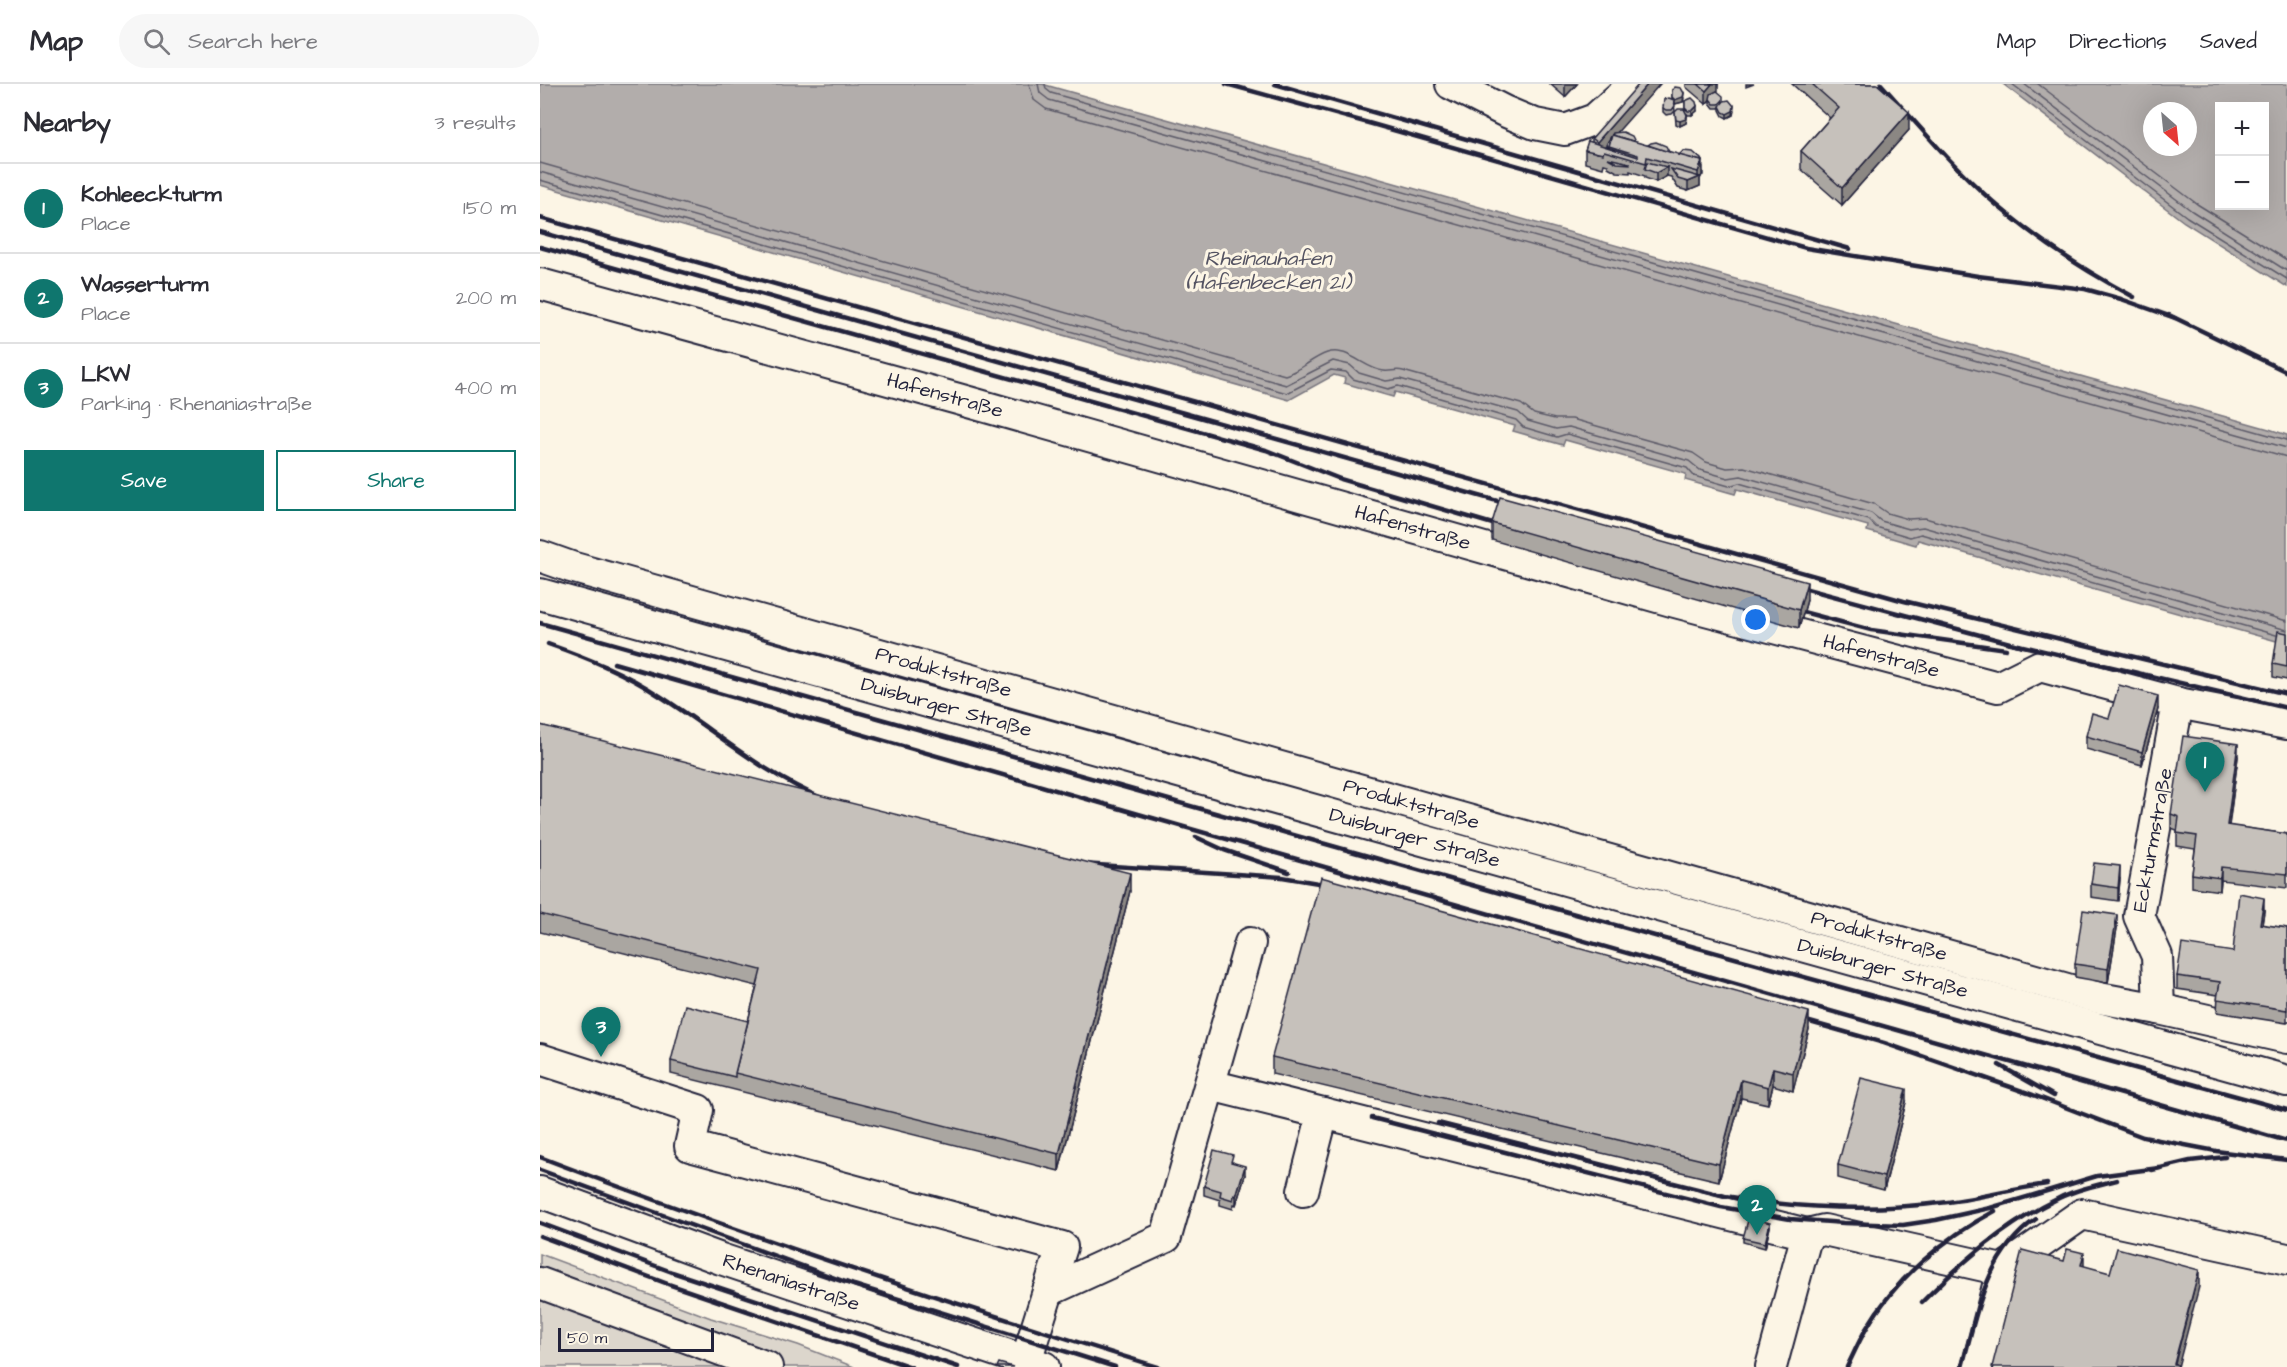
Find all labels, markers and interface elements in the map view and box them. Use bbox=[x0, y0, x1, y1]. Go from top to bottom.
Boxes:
search box bbox=[119, 14, 539, 68]
text: Map bbox=[30, 22, 83, 61]
icon: search bbox=[140, 25, 173, 58]
text: Search here bbox=[188, 26, 318, 57]
text: Map bbox=[1996, 27, 2036, 56]
text: Directions bbox=[2069, 27, 2167, 56]
text: Saved bbox=[2200, 27, 2257, 56]
north arrow bbox=[2143, 102, 2197, 156]
map controls bbox=[2215, 102, 2269, 210]
button: + bbox=[2215, 102, 2269, 156]
text: Nearby bbox=[24, 105, 111, 141]
text: 3 results bbox=[434, 109, 516, 137]
button: − bbox=[2215, 156, 2269, 210]
text: Kohleeckturm bbox=[81, 179, 222, 210]
text: 1 bbox=[42, 194, 45, 222]
text: 150 m bbox=[463, 194, 516, 222]
text: Place bbox=[81, 210, 131, 238]
water label: Rheinauhafen (Hafenbecken 21) bbox=[1185, 244, 1353, 297]
text: Wasserturm bbox=[81, 269, 208, 300]
text: 2 bbox=[38, 284, 49, 312]
text: 200 m bbox=[456, 284, 516, 312]
text: Place bbox=[81, 300, 131, 328]
text: LKW bbox=[81, 359, 130, 390]
street label: Hafenstraße bbox=[884, 366, 1006, 425]
text: 3 bbox=[38, 374, 49, 402]
text: 400 m bbox=[454, 374, 516, 402]
text: Parking · Rhenaniastraße bbox=[81, 390, 312, 418]
button: Save bbox=[24, 450, 264, 511]
button: Share bbox=[276, 450, 516, 511]
street label: Hafenstraße bbox=[1351, 498, 1474, 557]
your location bbox=[1741, 605, 1770, 634]
street label: Hafenstraße bbox=[1820, 628, 1943, 685]
street label: Produktstraße bbox=[872, 640, 1015, 705]
street label: Duisburger Straße bbox=[858, 670, 1035, 744]
pin: 1 bbox=[2186, 742, 2224, 792]
street label: Eckturmstraße bbox=[2126, 766, 2180, 915]
street label: Produktstraße bbox=[1340, 772, 1483, 837]
street label: Duisburger Straße bbox=[1326, 801, 1503, 875]
street label: Produktstraße bbox=[1808, 903, 1951, 969]
street label: Duisburger Straße bbox=[1794, 931, 1972, 1005]
pin: 3 bbox=[582, 1008, 620, 1057]
pin: 2 bbox=[1738, 1186, 1776, 1235]
street label: Rhenaniastraße bbox=[719, 1247, 864, 1318]
scale bar bbox=[558, 1325, 714, 1352]
text: 50 m bbox=[567, 1327, 607, 1349]

